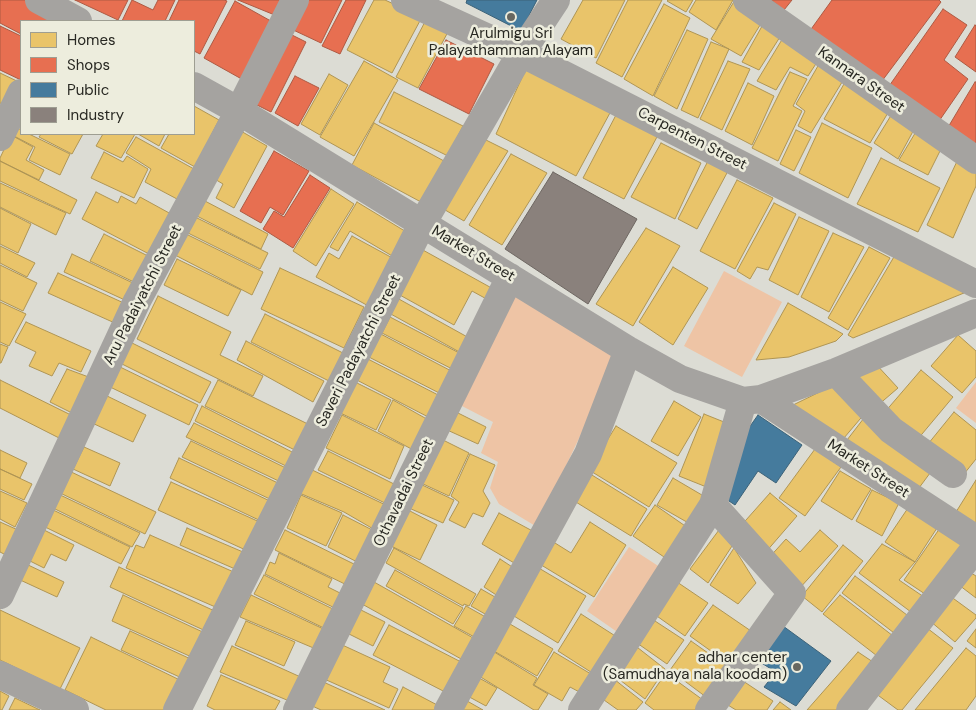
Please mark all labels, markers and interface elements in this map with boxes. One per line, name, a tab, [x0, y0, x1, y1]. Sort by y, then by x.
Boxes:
marker: Arulmigu Sri Palayathamman Alayam	[505, 11, 517, 23]
legend	[20, 20, 195, 135]
place label: Arulmigu Sri Palayathamman Alayam	[429, 25, 593, 60]
text: Homes	[67, 30, 116, 50]
street label: Kannara Street	[814, 43, 908, 117]
text: Shops	[67, 55, 110, 75]
text: Public	[67, 80, 109, 100]
street label: Carpenten Street	[634, 104, 750, 174]
text: Industry	[67, 105, 124, 125]
street label: Aru Padaiyatchi Street	[100, 222, 186, 368]
street label: Market Street	[428, 222, 518, 286]
street label: Saveri Padayatchi Street	[313, 272, 405, 430]
street label: Othavadai Street	[370, 436, 438, 550]
street label: Market Street	[824, 436, 912, 502]
place label: adhar center (Samudhaya nala koodam)	[603, 649, 787, 684]
marker: adhar center (Samudhaya nala koodam)	[791, 661, 803, 673]

